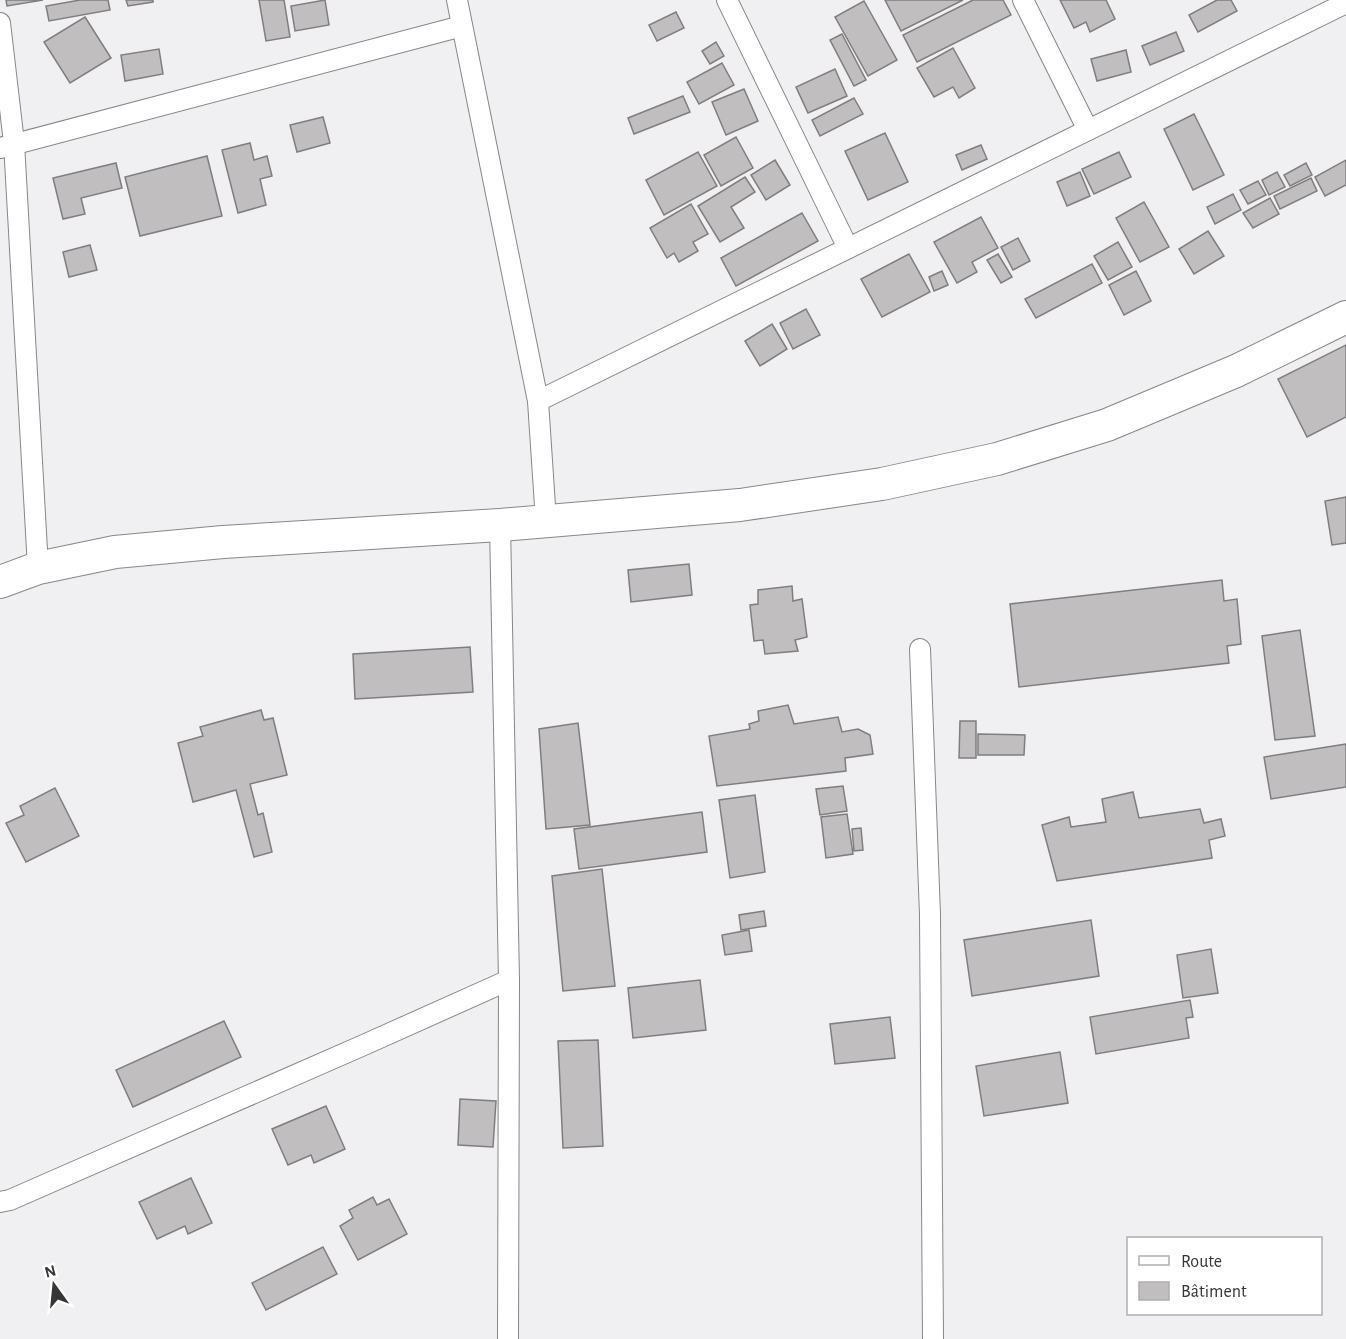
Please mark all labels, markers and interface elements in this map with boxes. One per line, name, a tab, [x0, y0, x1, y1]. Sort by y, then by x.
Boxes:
legend	[1127, 1237, 1322, 1315]
text: Route	[1181, 1253, 1222, 1271]
north arrow	[24, 1255, 84, 1315]
text: N	[43, 1262, 58, 1281]
text: Bâtiment	[1181, 1283, 1247, 1301]

